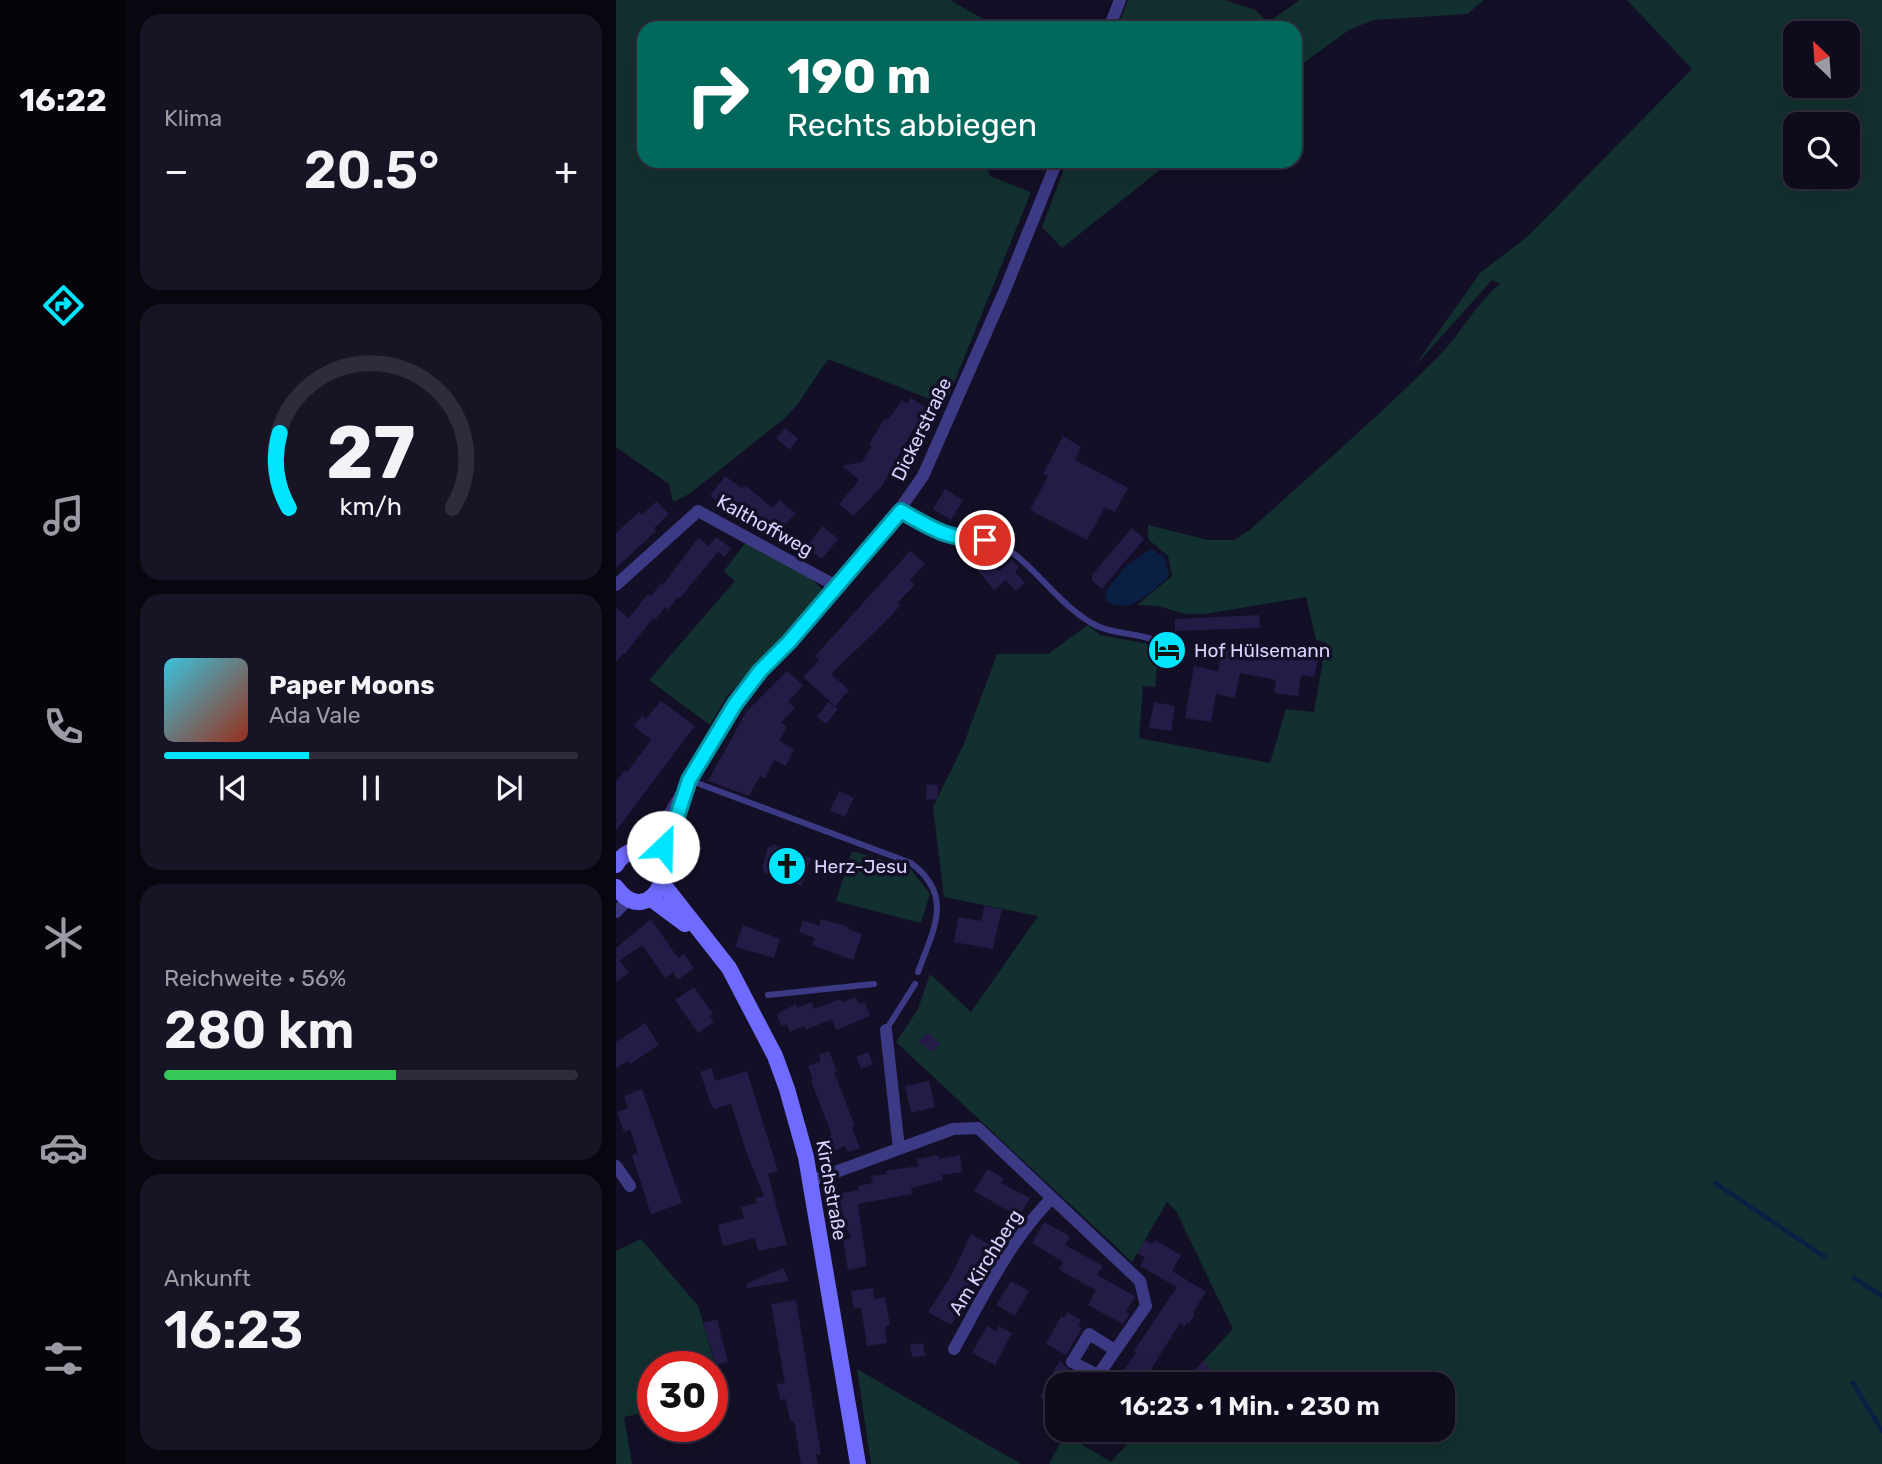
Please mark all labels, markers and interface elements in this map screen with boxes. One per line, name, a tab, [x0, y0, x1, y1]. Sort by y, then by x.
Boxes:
north arrow	[1783, 21, 1860, 98]
map controls	[1783, 21, 1860, 189]
text: 190 m	[787, 47, 931, 105]
icon: right	[672, 49, 763, 140]
text: 16:22	[19, 81, 107, 119]
text: Klima	[164, 104, 222, 132]
text: Rechts abbiegen	[787, 106, 1037, 144]
button: search	[1783, 112, 1860, 189]
text: 20.5°	[304, 139, 439, 201]
text: −	[164, 148, 189, 194]
text: +	[554, 148, 578, 194]
icon: directions	[39, 281, 88, 330]
street label: Dickerstraße	[887, 374, 956, 485]
text: 27	[326, 410, 416, 496]
street label: Kalthoffweg	[713, 490, 817, 561]
icon: music	[39, 491, 88, 540]
text: km/h	[340, 492, 402, 521]
pin	[955, 510, 1015, 570]
icon: arrive	[966, 521, 1004, 559]
hotel icon: Hof Hülsemann	[1146, 629, 1188, 671]
place label: Hof Hülsemann	[1194, 639, 1330, 662]
text: Paper Moons	[269, 670, 435, 701]
text: Ada Vale	[269, 701, 361, 729]
icon: phone	[39, 702, 88, 751]
icon: previous	[214, 769, 252, 807]
icon: pause	[352, 769, 390, 807]
icon: next	[490, 769, 528, 807]
position arrow	[626, 810, 700, 884]
church icon: Herz-Jesu	[766, 845, 808, 887]
place label: Herz-Jesu	[814, 855, 907, 878]
icon: climate	[39, 913, 88, 962]
text: Reichweite · 56%	[164, 964, 346, 992]
text: 280 km	[164, 999, 355, 1061]
icon: car	[39, 1123, 88, 1172]
street label: Kirchstraße	[811, 1138, 852, 1242]
street label: Am Kirchberg	[944, 1205, 1027, 1319]
text: Ankunft	[164, 1264, 251, 1292]
text: 16:23	[164, 1299, 303, 1361]
icon: filters	[39, 1334, 88, 1383]
speed limit sign: 30	[637, 1351, 728, 1442]
text: 16:23 · 1 Min. · 230 m	[1120, 1391, 1380, 1422]

